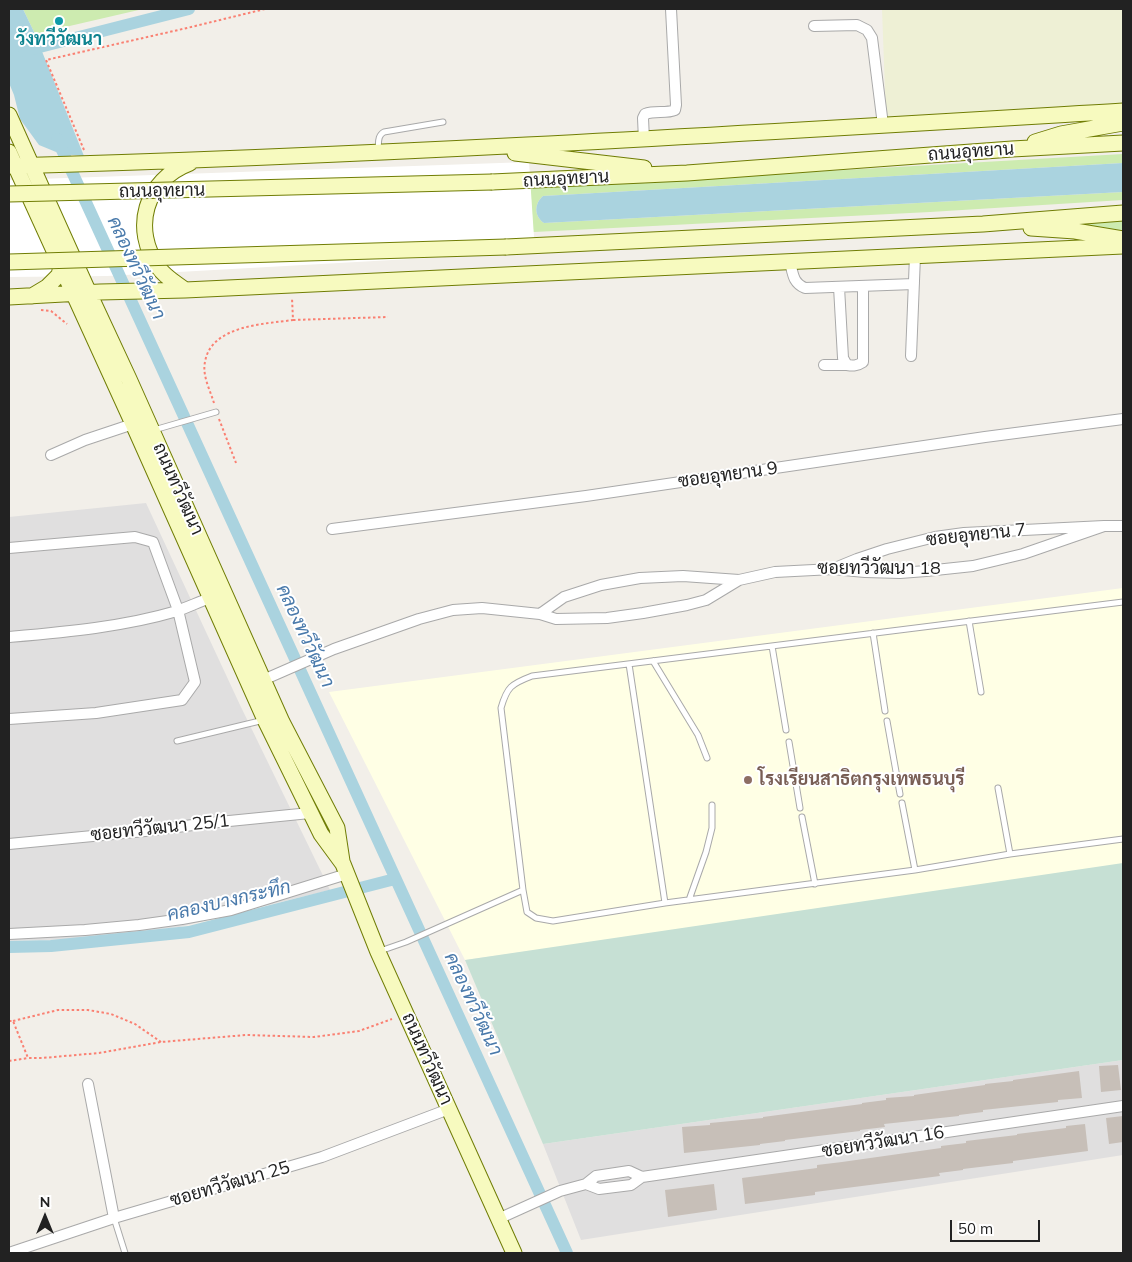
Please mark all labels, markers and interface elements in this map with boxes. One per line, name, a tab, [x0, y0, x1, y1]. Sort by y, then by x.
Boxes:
marker: วังทวีวัฒนา	[53, 15, 65, 27]
place label: วังทวีวัฒนา	[16, 29, 102, 51]
street label: ถนนอุทยาน	[927, 138, 1015, 166]
street label: ถนนอุทยาน	[522, 166, 610, 192]
street label: ถนนอุทยาน	[119, 179, 205, 203]
water label: คลองทวีวัฒนา	[102, 213, 170, 323]
street label: ถนนทวีวัฒนา	[148, 439, 208, 539]
street label: ซอยอุทยาน 9	[677, 457, 779, 493]
street label: ซอยอุทยาน 7	[925, 519, 1027, 551]
street label: ซอยทวีวัฒนา 18	[817, 558, 941, 580]
water label: คลองทวีวัฒนา	[271, 581, 339, 691]
place label: โรงเรียนสาธิตกรุงเทพธนบุรี	[758, 769, 965, 791]
marker: โรงเรียนสาธิตกรุงเทพธนบุรี	[742, 774, 754, 786]
street label: ซอยทวีวัฒนา 25/1	[89, 810, 231, 846]
water label: คลองบางกระทึก	[165, 876, 293, 926]
water label: คลองทวีวัฒนา	[439, 949, 507, 1059]
street label: ถนนทวีวัฒนา	[397, 1009, 457, 1109]
street label: ซอยทวีวัฒนา 16	[820, 1122, 946, 1162]
street label: ซอยทวีวัฒนา 25	[168, 1157, 292, 1211]
north arrow	[20, 1192, 70, 1242]
text: N	[40, 1193, 50, 1211]
scale bar	[952, 1210, 1042, 1242]
text: 50 m	[958, 1219, 993, 1238]

